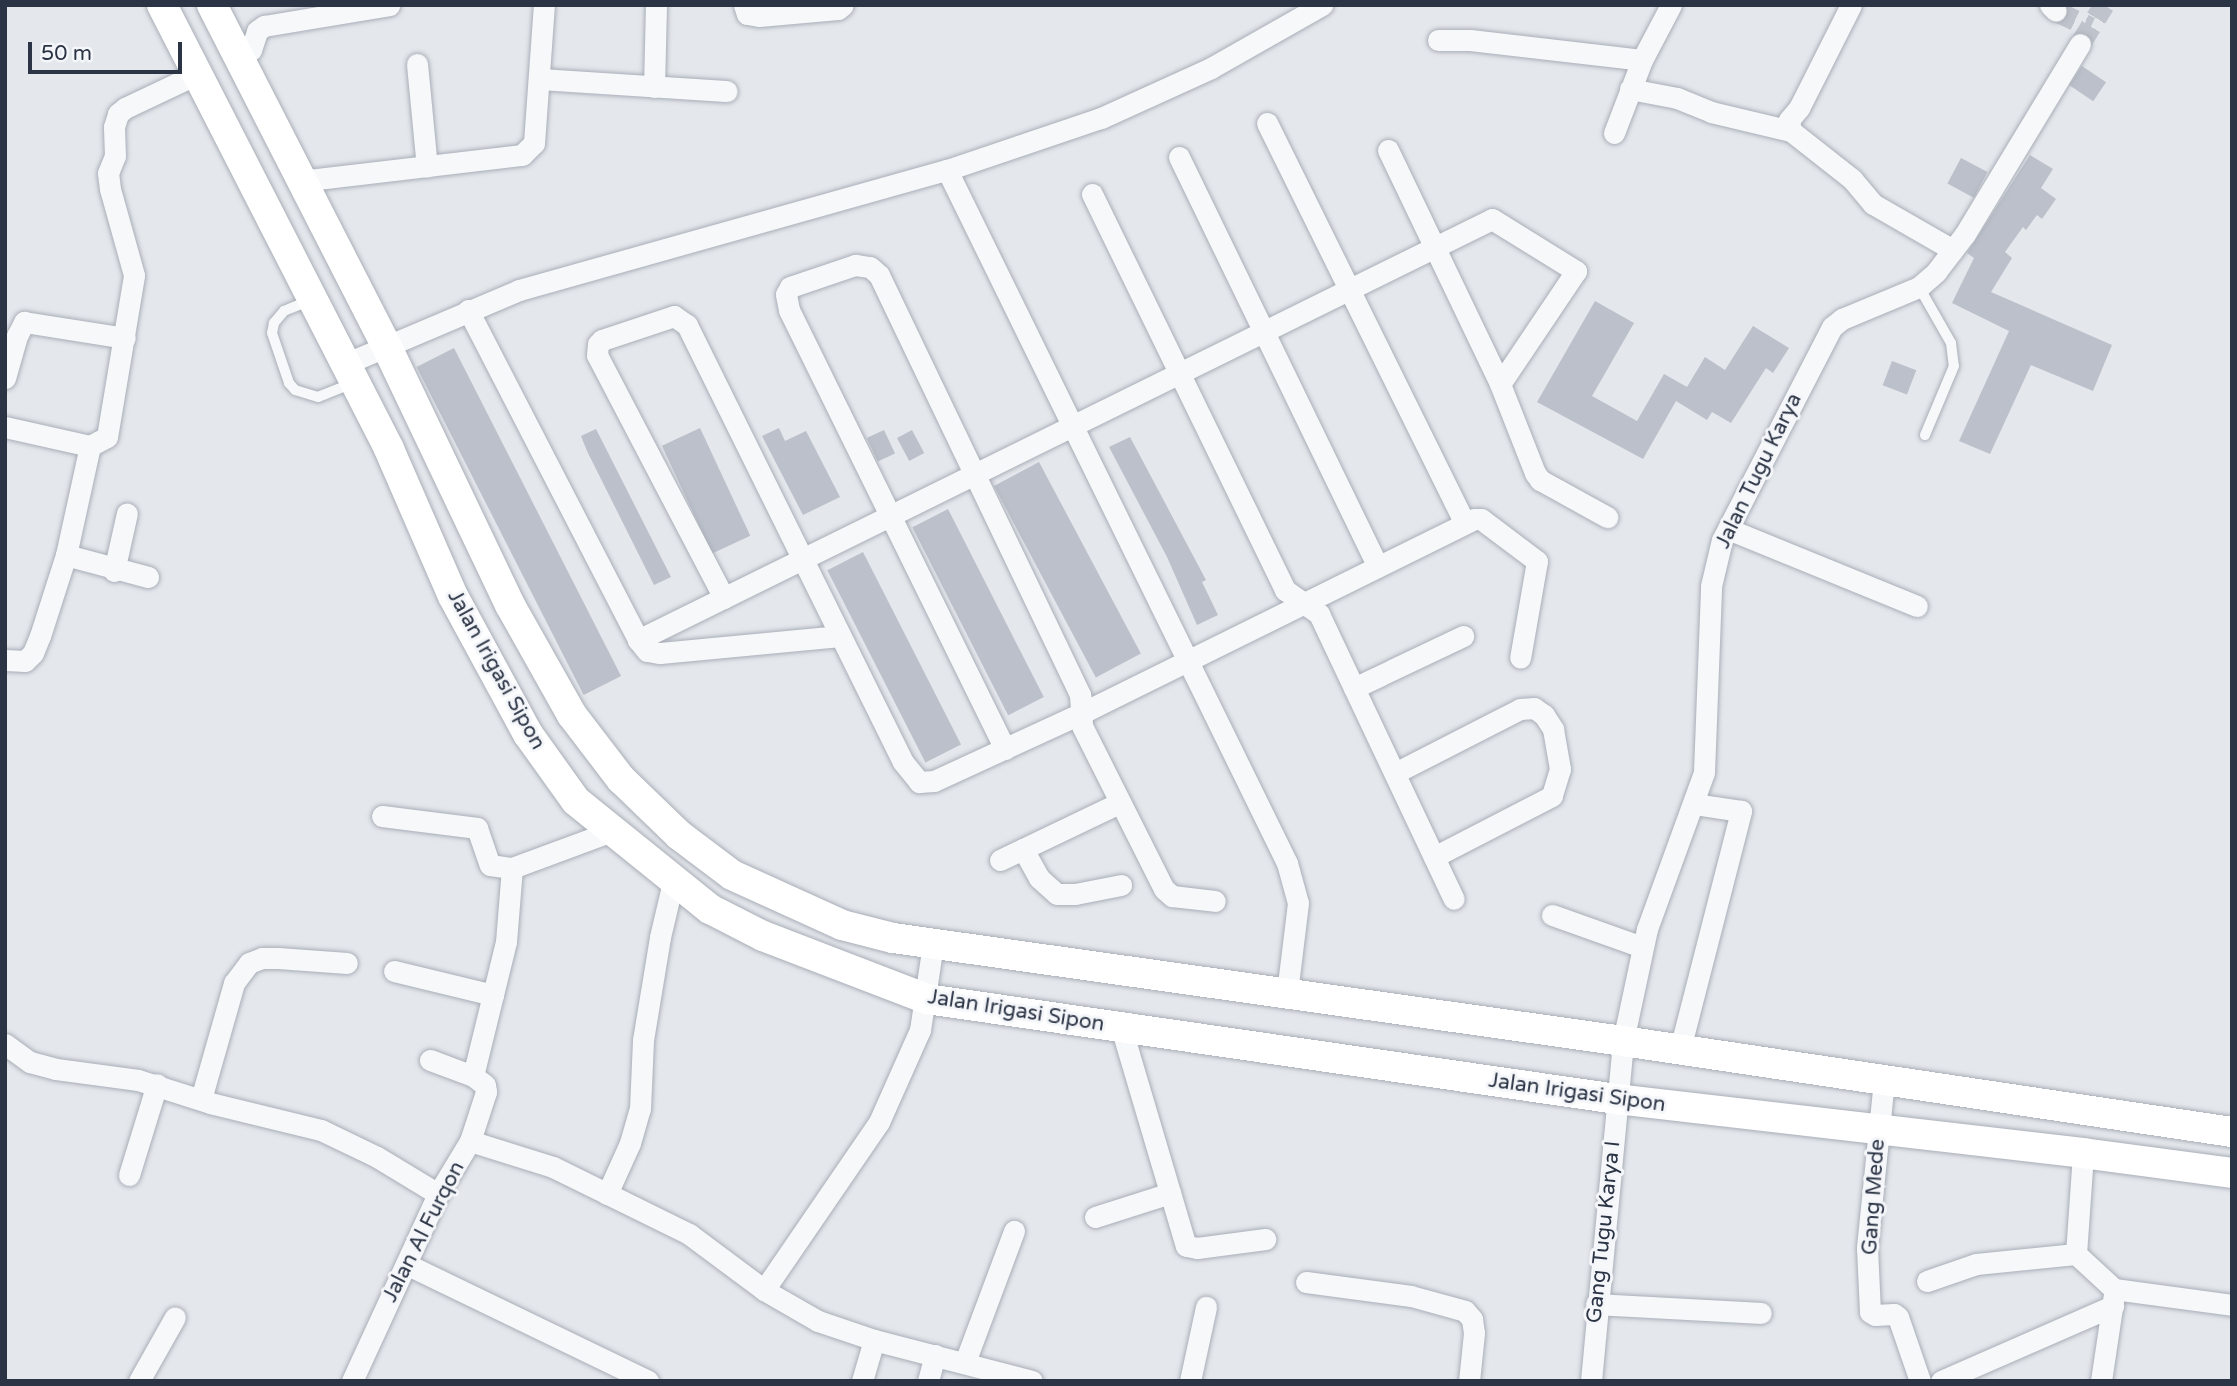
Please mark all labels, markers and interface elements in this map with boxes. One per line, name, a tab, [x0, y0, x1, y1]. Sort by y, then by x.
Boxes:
scale bar	[32, 28, 186, 72]
text: 50 m	[41, 41, 92, 66]
street label: Jalan Tugu Karya	[1711, 389, 1807, 553]
street label: Jalan Irigasi Sipon	[442, 586, 550, 754]
street label: Jalan Irigasi Sipon	[926, 985, 1106, 1037]
street label: Jalan Irigasi Sipon	[1487, 1068, 1667, 1118]
street label: Gang Mede	[1857, 1138, 1891, 1256]
street label: Gang Tugu Karya I	[1582, 1140, 1626, 1324]
street label: Jalan Al Furqon	[378, 1157, 470, 1307]

